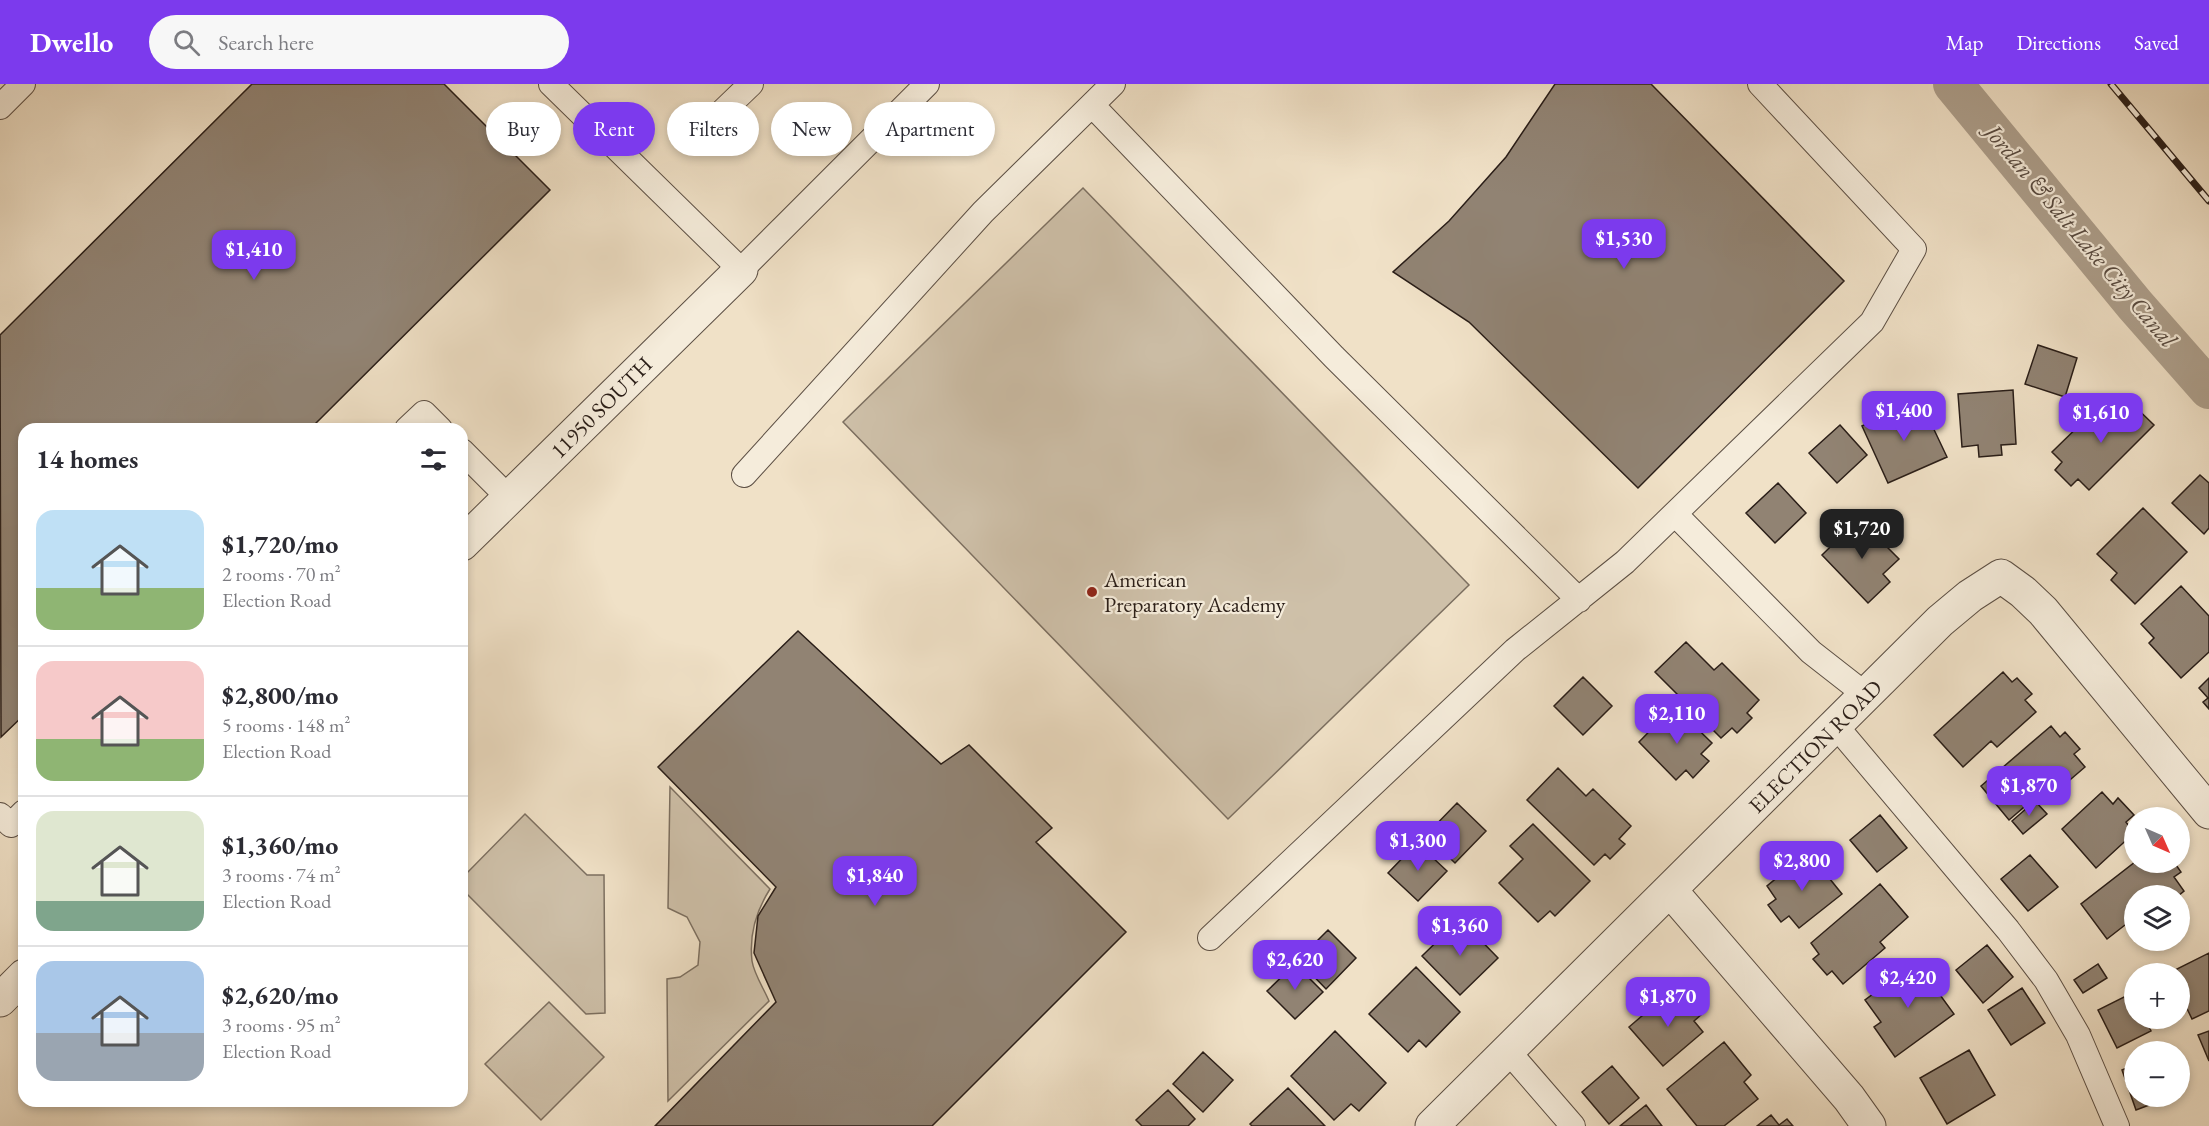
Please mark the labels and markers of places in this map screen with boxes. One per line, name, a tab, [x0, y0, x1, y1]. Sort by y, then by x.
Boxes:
pin: $1,530	[1575, 219, 1673, 270]
pin: $1,410	[205, 230, 303, 281]
pin: $1,400	[1855, 391, 1953, 442]
pin: $1,610	[2052, 393, 2150, 444]
pin: $1,720	[1813, 509, 1911, 560]
place label: American Preparatory Academy	[1103, 565, 1286, 619]
marker: American Preparatory Academy	[1085, 585, 1099, 599]
pin: $2,110	[1628, 694, 1726, 745]
pin: $1,870	[1980, 766, 2078, 817]
pin: $1,300	[1369, 821, 1467, 872]
pin: $2,800	[1753, 841, 1851, 892]
pin: $1,840	[826, 856, 924, 907]
pin: $1,360	[1411, 906, 1509, 957]
pin: $2,620	[1246, 940, 1344, 991]
pin: $2,420	[1859, 958, 1957, 1009]
pin: $1,870	[1619, 977, 1717, 1028]

